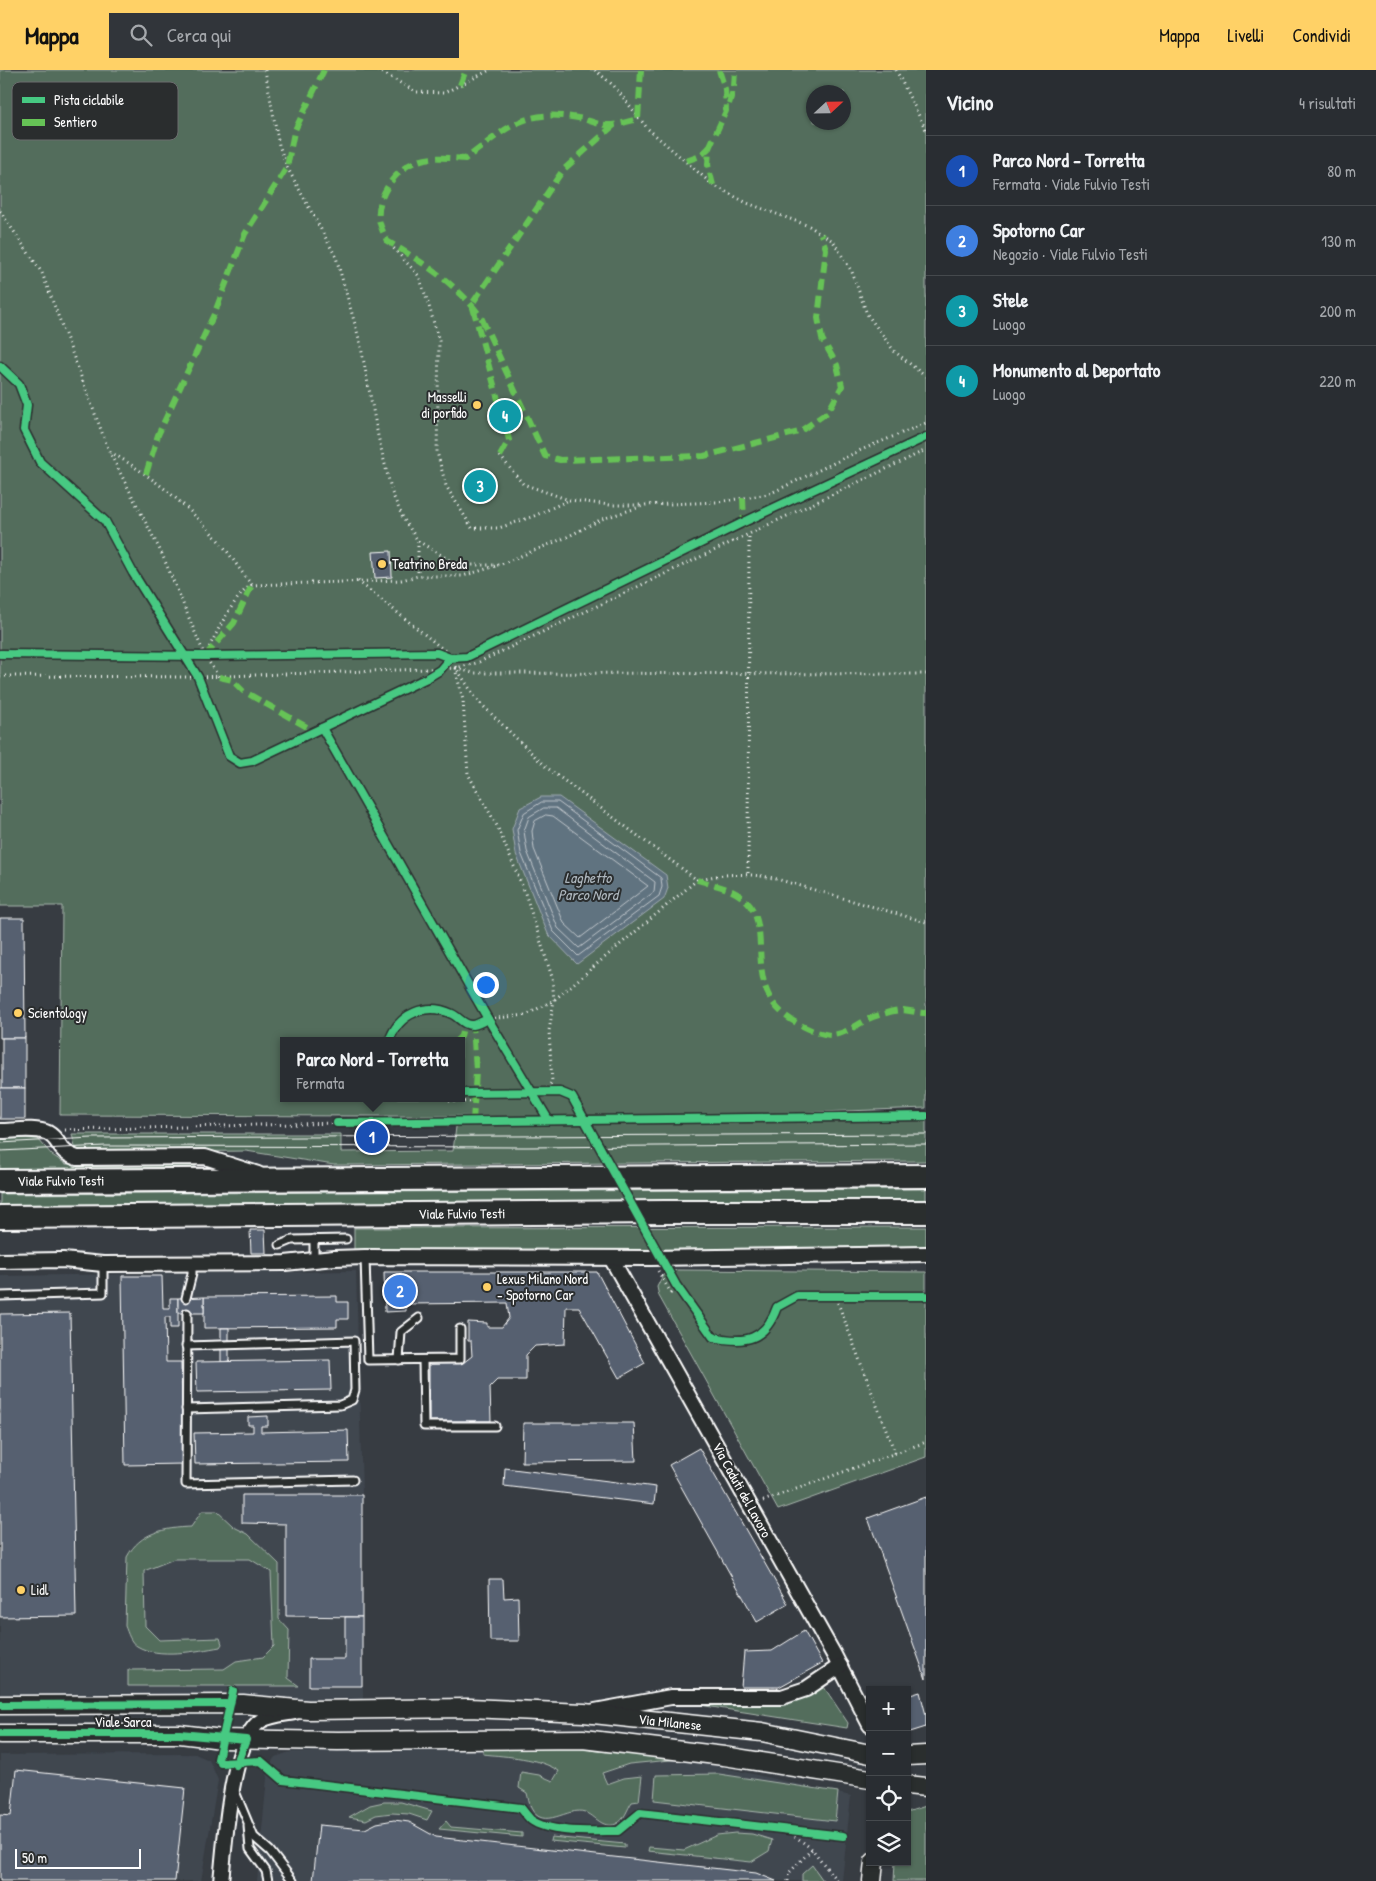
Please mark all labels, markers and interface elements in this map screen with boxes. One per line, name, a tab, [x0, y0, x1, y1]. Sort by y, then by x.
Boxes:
search box	[109, 13, 459, 58]
text: Mappa	[25, 19, 79, 51]
icon: search	[127, 21, 155, 49]
text: Cerca qui	[167, 22, 232, 48]
text: Mappa	[1159, 23, 1200, 48]
text: Livelli	[1228, 23, 1264, 48]
text: Condividi	[1292, 23, 1351, 48]
legend	[12, 82, 178, 140]
north arrow	[806, 85, 851, 130]
text: Vicino	[946, 88, 993, 117]
text: Pista ciclabile	[54, 90, 125, 109]
text: 4 risultati	[1299, 92, 1356, 114]
text: Sentiero	[54, 112, 97, 131]
text: Parco Nord - Torretta	[993, 147, 1144, 173]
text: 1	[959, 160, 965, 182]
text: 80 m	[1327, 160, 1356, 182]
text: Fermata · Viale Fulvio Testi	[993, 173, 1150, 195]
text: Spotorno Car	[993, 217, 1085, 243]
text: 2	[958, 230, 966, 252]
text: 130 m	[1321, 230, 1356, 252]
text: Negozio · Viale Fulvio Testi	[993, 243, 1148, 265]
text: Stele	[993, 287, 1028, 313]
text: 3	[958, 300, 966, 322]
text: 200 m	[1320, 300, 1356, 322]
text: Luogo	[993, 313, 1025, 335]
text: Monumento al Deportato	[993, 357, 1161, 383]
text: 4	[959, 370, 965, 392]
text: 220 m	[1319, 370, 1356, 392]
text: Luogo	[993, 383, 1025, 405]
place label: Masselli di porfido	[421, 387, 467, 423]
pin: 4	[489, 397, 521, 435]
marker: Masselli di porfido	[471, 399, 483, 411]
pin: 3	[464, 467, 496, 505]
place label: Teatrino Breda	[392, 554, 468, 573]
marker: Teatrino Breda	[376, 558, 388, 570]
water label: Laghetto Parco Nord	[558, 867, 620, 905]
your location	[473, 972, 499, 998]
place label: Scientology	[28, 1003, 87, 1023]
marker: Scientology	[12, 1007, 24, 1019]
popup	[280, 1037, 465, 1102]
text: Parco Nord - Torretta	[297, 1046, 448, 1072]
text: Fermata	[297, 1072, 344, 1094]
pin: 1	[356, 1118, 388, 1156]
street label: Viale Fulvio Testi	[18, 1170, 104, 1190]
street label: Viale Fulvio Testi	[419, 1203, 505, 1223]
place label: Lexus Milano Nord - Spotorno Car	[497, 1269, 589, 1305]
pin: 2	[384, 1272, 416, 1310]
marker: Lexus Milano Nord - Spotorno Car	[481, 1281, 493, 1293]
street label: Via Caduti del Lavoro	[708, 1439, 777, 1541]
place label: Lidl	[31, 1580, 49, 1599]
marker: Lidl	[15, 1584, 27, 1596]
map controls	[866, 1686, 911, 1866]
button: +	[866, 1686, 911, 1731]
street label: Via Milanese	[638, 1709, 703, 1735]
street label: Viale Sarca	[94, 1712, 152, 1731]
button: −	[866, 1731, 911, 1776]
button: locate	[866, 1776, 911, 1821]
button: layers	[866, 1821, 911, 1866]
scale bar	[15, 1846, 141, 1869]
text: 50 m	[22, 1848, 47, 1867]

